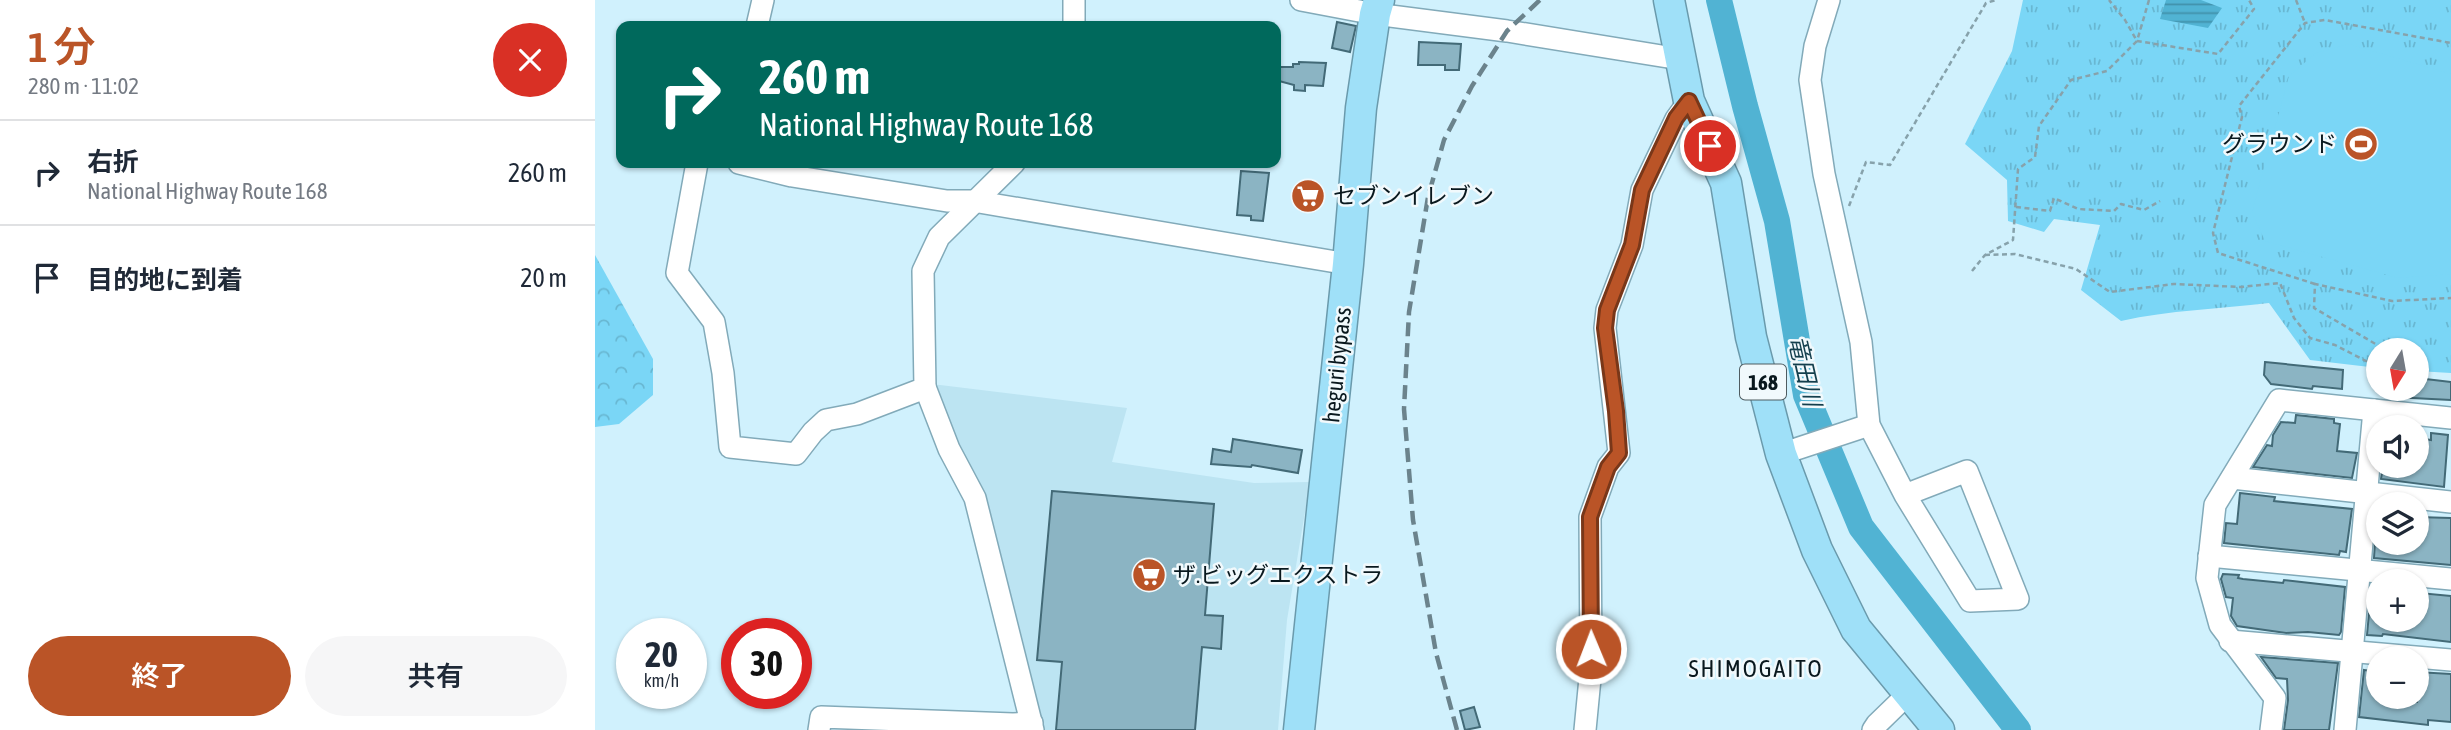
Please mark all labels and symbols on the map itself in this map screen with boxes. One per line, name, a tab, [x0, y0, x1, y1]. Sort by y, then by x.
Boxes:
pin	[1680, 116, 1740, 176]
sports icon: グラウンド	[2342, 125, 2380, 163]
place label: グラウンド	[2222, 131, 2337, 157]
supermarket icon: セブンイレブン	[1289, 177, 1327, 215]
place label: セブンイレブン	[1333, 183, 1494, 209]
street label: heguri bypass	[1318, 306, 1356, 424]
water label: 竜田川	[1784, 333, 1827, 412]
north arrow	[2366, 338, 2429, 401]
road number: 168	[1740, 364, 1786, 400]
supermarket icon: ザ.ビッグエクストラ	[1130, 556, 1168, 594]
place label: ザ.ビッグエクストラ	[1173, 562, 1383, 588]
position arrow	[1554, 612, 1628, 686]
speed limit sign: 30	[721, 618, 812, 709]
district label: SHIMOGAITO	[1689, 655, 1823, 682]

